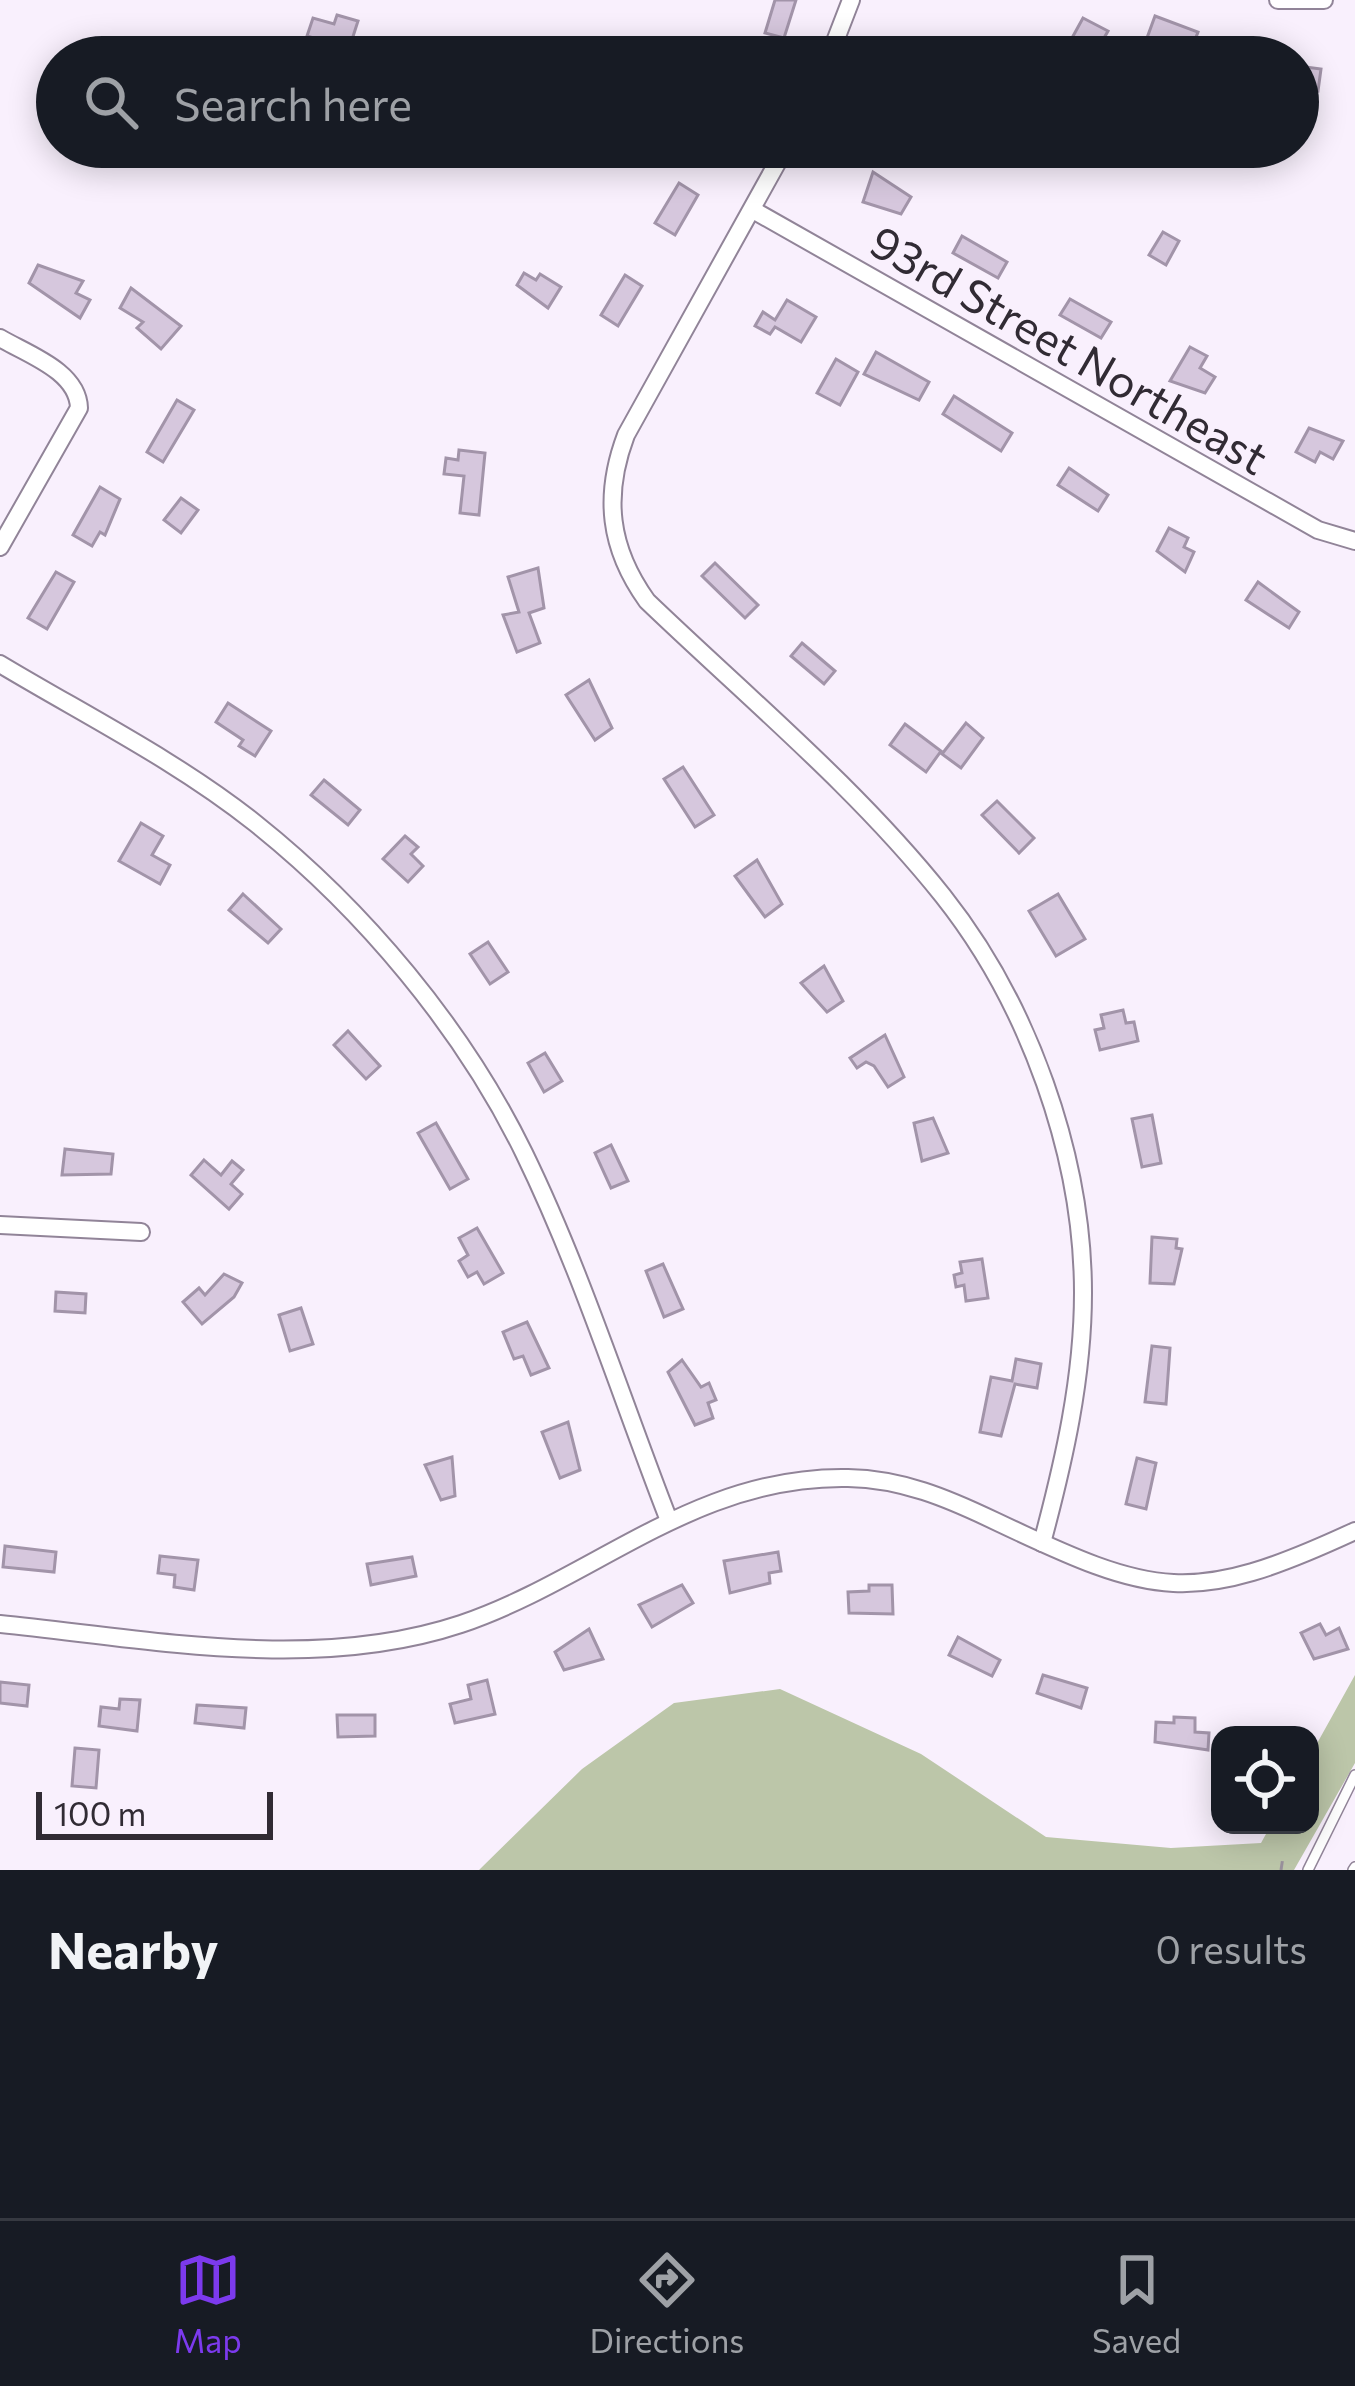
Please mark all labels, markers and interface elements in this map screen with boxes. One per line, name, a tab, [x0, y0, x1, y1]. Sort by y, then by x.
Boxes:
search box	[36, 36, 1319, 168]
icon: search	[78, 69, 144, 135]
text: Search here	[174, 75, 412, 130]
street label: 93rd Street Northeast	[862, 212, 1278, 484]
map controls	[1211, 1726, 1319, 1834]
button: locate	[1211, 1726, 1319, 1834]
scale bar	[36, 1786, 273, 1839]
text: 100 m	[54, 1792, 146, 1833]
text: Nearby	[48, 1917, 218, 1980]
text: 0 results	[1155, 1924, 1307, 1972]
tab: Map	[174, 2247, 242, 2360]
tab: Directions	[590, 2247, 744, 2360]
tab: Saved	[1092, 2247, 1181, 2360]

